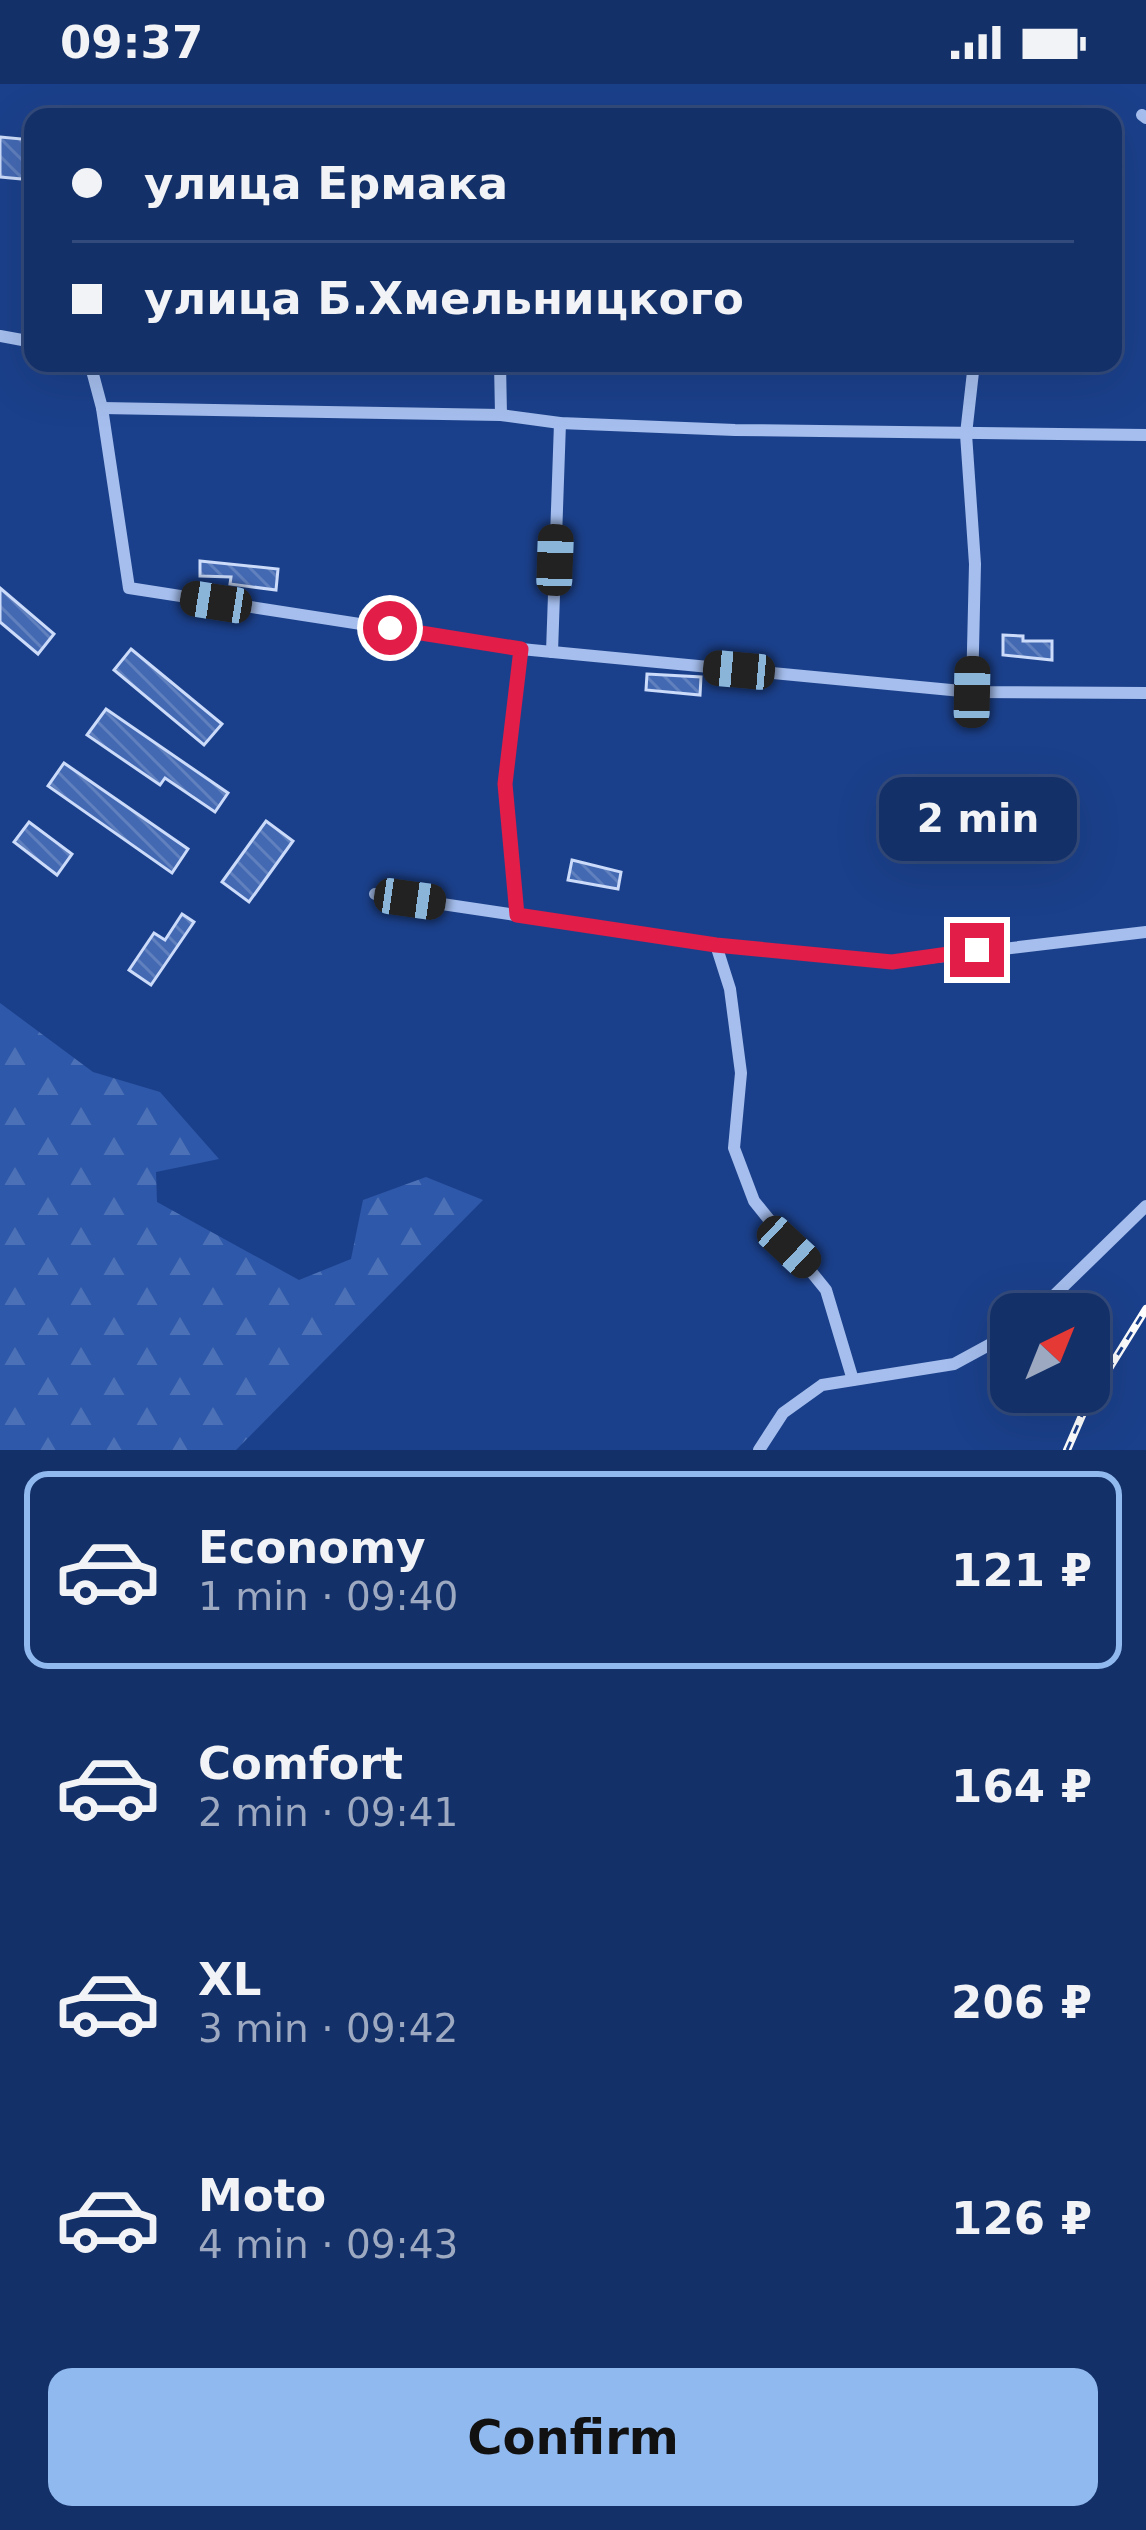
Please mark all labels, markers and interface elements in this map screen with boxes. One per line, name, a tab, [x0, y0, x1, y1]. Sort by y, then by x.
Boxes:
text: 09:37	[60, 16, 203, 69]
text: улица Ермака	[144, 157, 508, 210]
text: улица Б.Хмельницкого	[144, 272, 744, 325]
car	[536, 523, 574, 597]
car	[178, 579, 254, 625]
route start	[363, 601, 417, 655]
car	[702, 649, 776, 691]
car	[953, 656, 991, 728]
callout: 2 min	[878, 776, 1076, 860]
text: 2 min	[917, 796, 1039, 841]
car	[372, 876, 448, 922]
route end	[950, 923, 1004, 977]
car	[750, 1209, 828, 1285]
north arrow	[990, 1293, 1110, 1413]
map controls	[990, 1293, 1110, 1413]
icon: car	[54, 1516, 162, 1624]
text: Economy	[198, 1521, 426, 1574]
text: 121 ₽	[951, 1544, 1092, 1597]
text: 1 min · 09:40	[198, 1574, 458, 1619]
icon: car	[54, 1732, 162, 1840]
text: Comfort	[198, 1737, 403, 1790]
text: 164 ₽	[951, 1760, 1092, 1813]
text: 2 min · 09:41	[198, 1790, 458, 1835]
icon: car	[54, 1948, 162, 2056]
text: XL	[198, 1953, 261, 2006]
text: 206 ₽	[951, 1976, 1092, 2029]
text: 3 min · 09:42	[198, 2006, 458, 2051]
icon: car	[54, 2164, 162, 2272]
text: Moto	[198, 2169, 326, 2222]
text: 126 ₽	[951, 2192, 1092, 2245]
text: 4 min · 09:43	[198, 2222, 458, 2267]
button: Confirm	[48, 2368, 1098, 2506]

